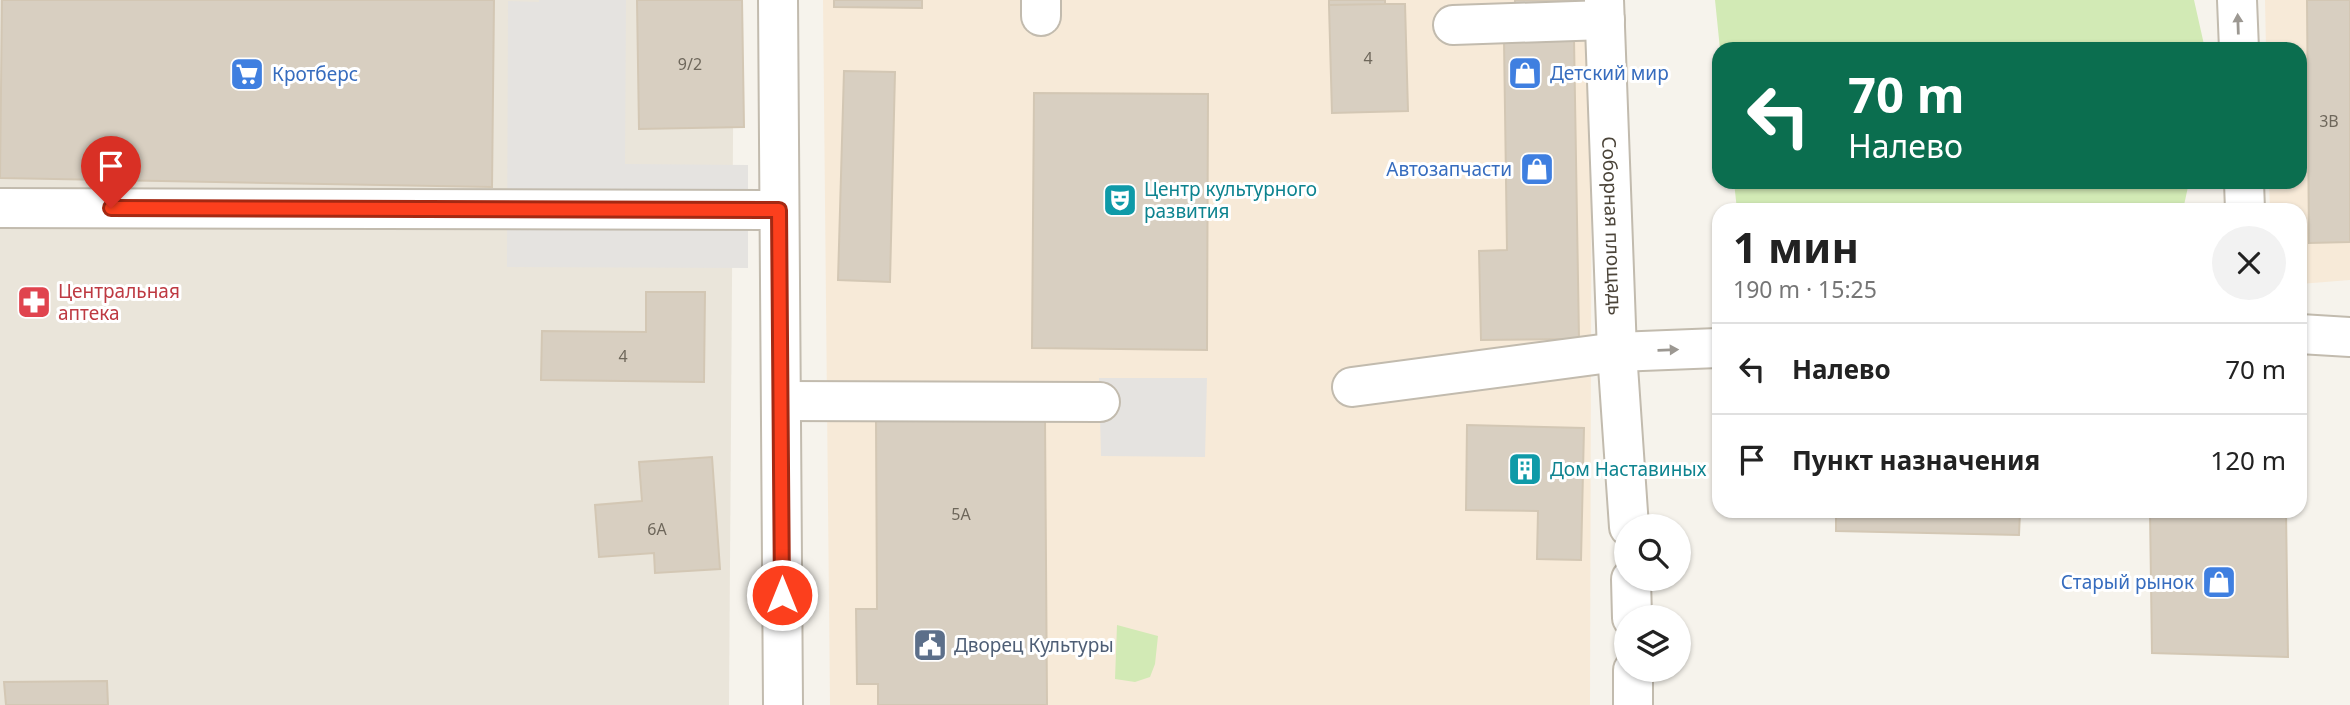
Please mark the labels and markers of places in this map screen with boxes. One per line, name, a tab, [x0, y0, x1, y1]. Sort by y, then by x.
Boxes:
shop icon: Детский мир	[1506, 54, 1544, 92]
supermarket icon: Кротберс	[228, 55, 266, 93]
place label: Детский мир	[1550, 60, 1669, 86]
place label: Кротберс	[272, 61, 358, 87]
pin	[81, 136, 141, 208]
shop icon: Автозапчасти	[1518, 150, 1556, 188]
place label: Автозапчасти	[1386, 156, 1512, 182]
place label: Центр культурного развития	[1144, 176, 1317, 224]
theatre icon: Центр культурного развития	[1101, 181, 1139, 219]
place label: Центральная аптека	[58, 278, 180, 326]
pharmacy icon: Центральная аптека	[15, 283, 53, 321]
building icon: Дом Наставиных	[1506, 450, 1544, 488]
place label: Дом Наставиных	[1550, 456, 1707, 482]
shop icon: Старый рынок	[2200, 563, 2238, 601]
place label: Старый рынок	[2061, 569, 2194, 595]
public building icon: Дворец Культуры	[911, 626, 949, 664]
place label: Дворец Культуры	[954, 632, 1114, 658]

